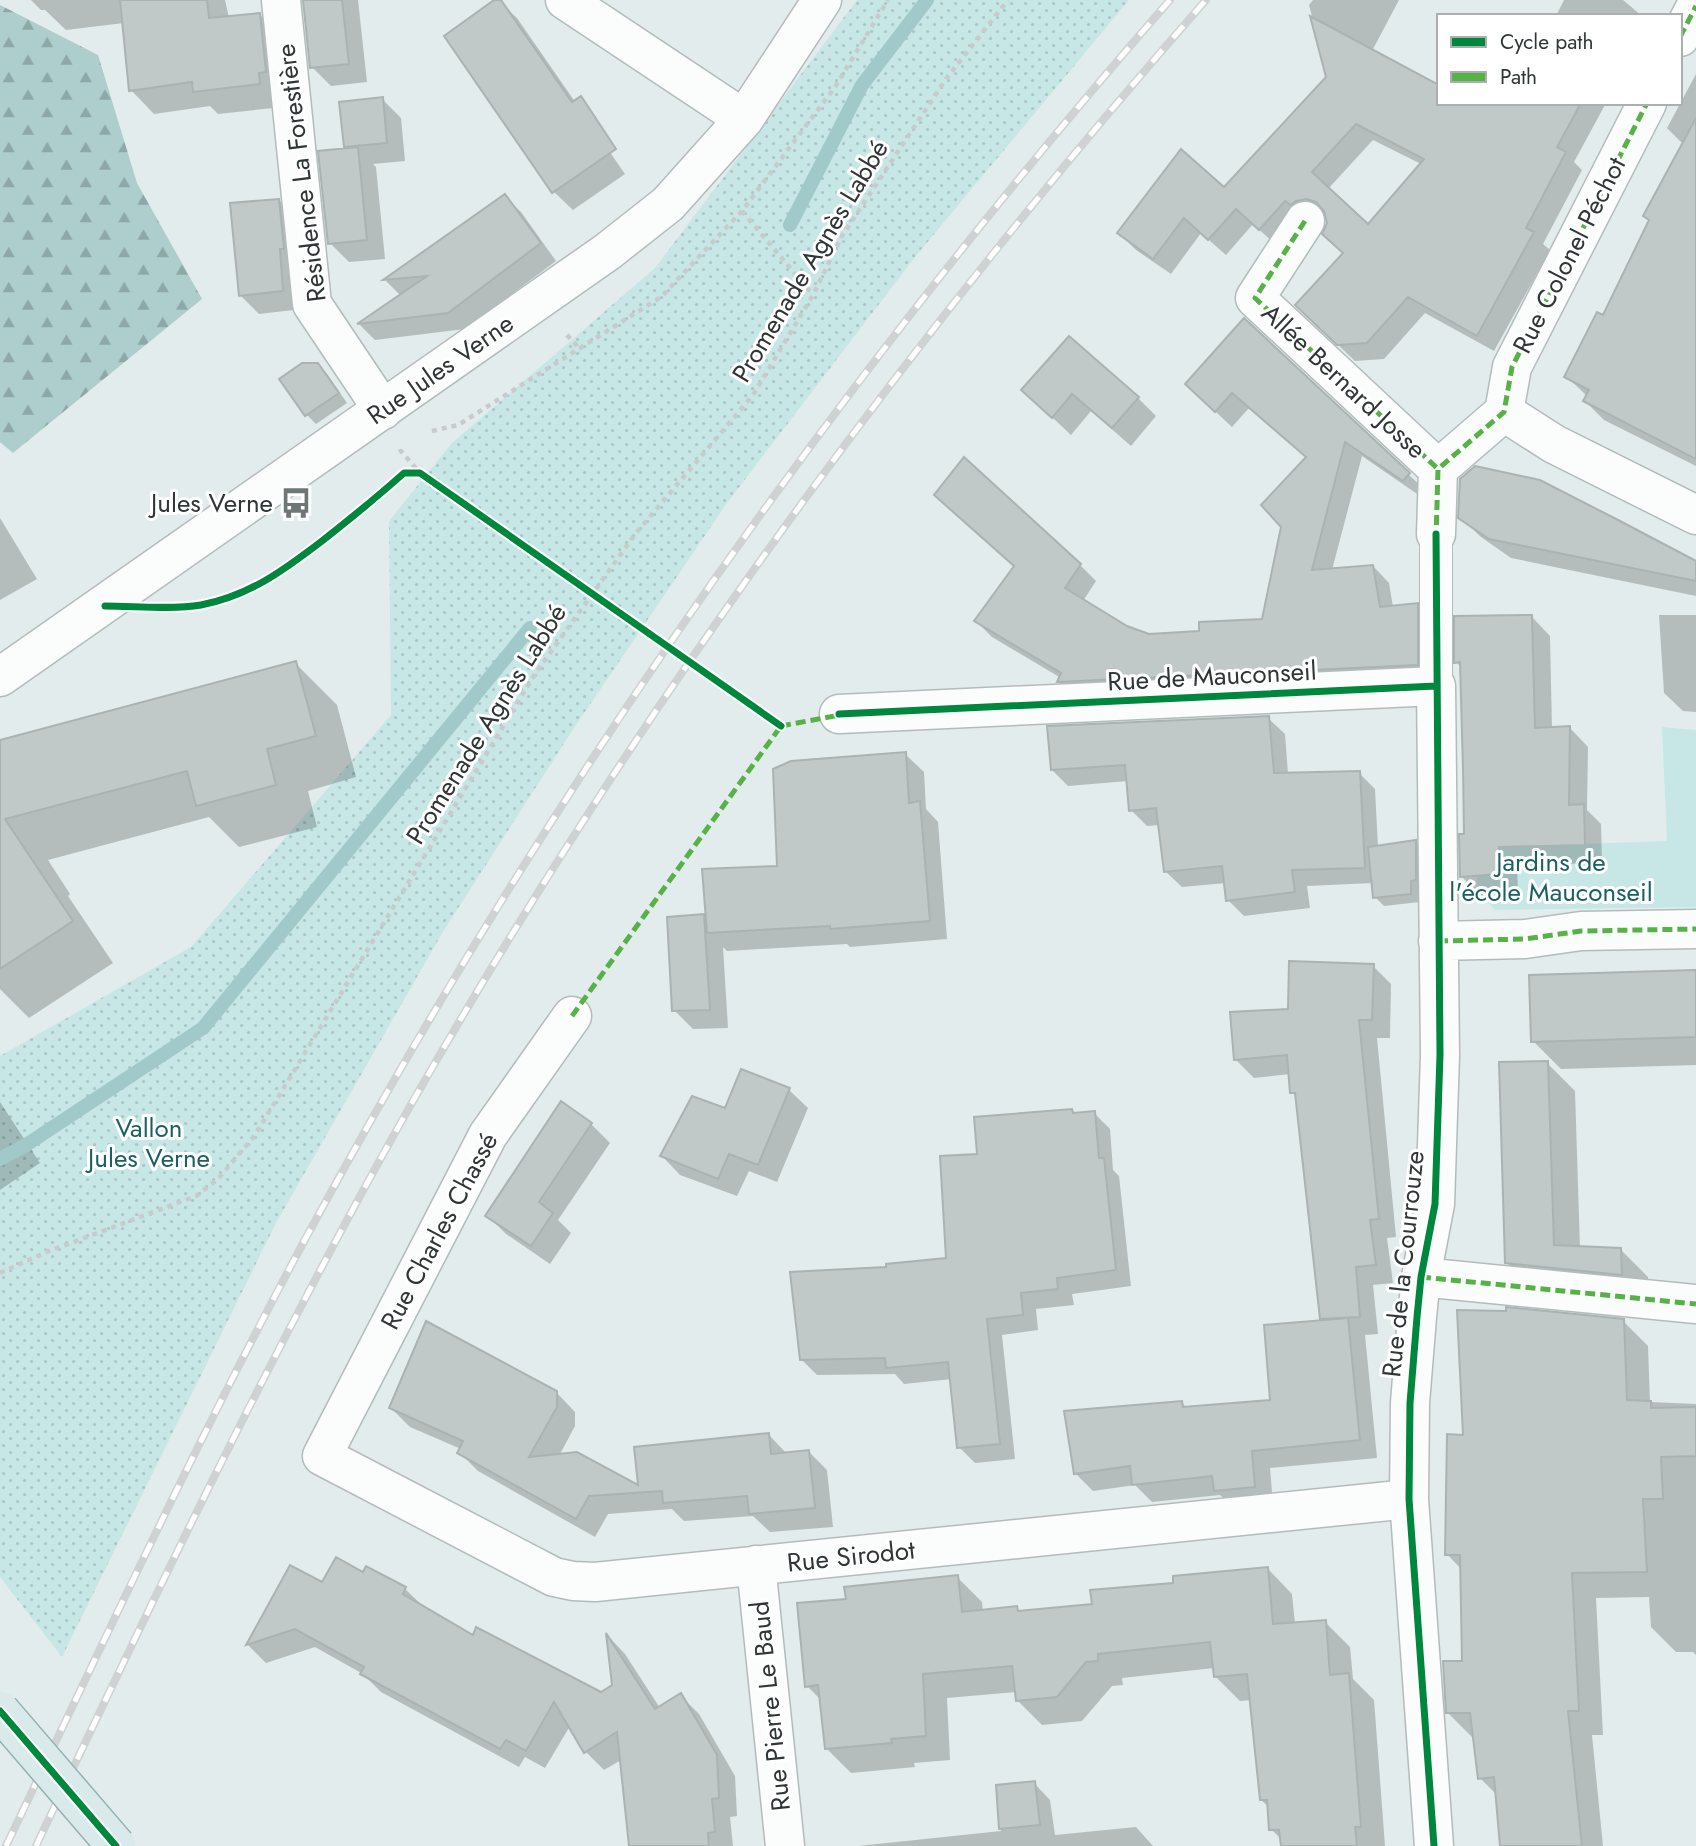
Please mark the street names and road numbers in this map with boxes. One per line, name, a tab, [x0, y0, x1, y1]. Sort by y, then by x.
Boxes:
street label: Résidence La Forestière	[266, 42, 336, 304]
street label: Promenade Agnès Labbé	[722, 133, 898, 389]
street label: Rue Colonel Péchot	[1503, 150, 1635, 360]
street label: Allée Bernard Josse	[1253, 294, 1435, 468]
street label: Rue Jules Verne	[359, 304, 521, 434]
street label: Promenade Agnès Labbé	[397, 597, 575, 851]
street label: Rue de Mauconseil	[1106, 652, 1318, 700]
street label: Rue Charles Chassé	[371, 1126, 507, 1336]
street label: Rue de la Courrouze	[1372, 1149, 1434, 1379]
street label: Rue Sirodot	[785, 1530, 918, 1582]
street label: Rue Pierre Le Baud	[740, 1599, 800, 1813]

